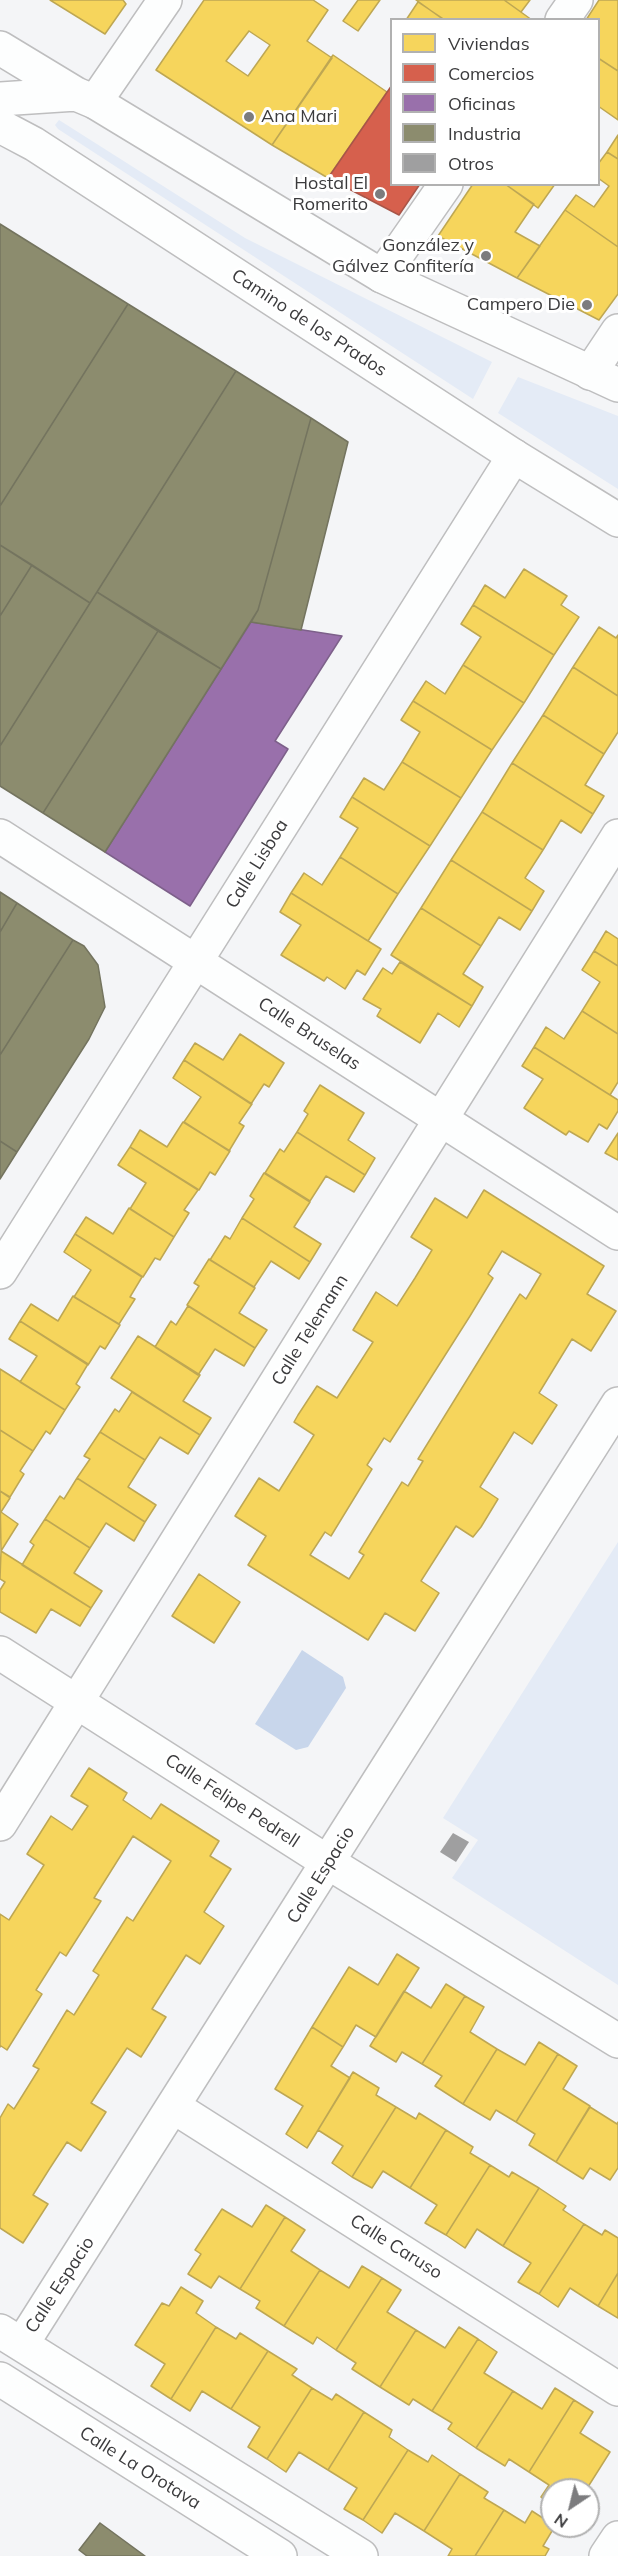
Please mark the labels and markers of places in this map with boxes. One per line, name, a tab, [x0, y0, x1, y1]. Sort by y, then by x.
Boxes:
place label: Ana Mari	[261, 106, 337, 128]
marker: Ana Mari	[242, 110, 256, 124]
place label: Hostal El Romerito	[293, 173, 368, 216]
marker: Hostal El Romerito	[373, 187, 387, 201]
place label: González y Gálvez Confitería	[332, 235, 474, 278]
marker: González y Gálvez Confitería	[479, 249, 493, 263]
place label: Campero Die	[467, 294, 575, 316]
marker: Campero Die	[580, 298, 594, 312]

